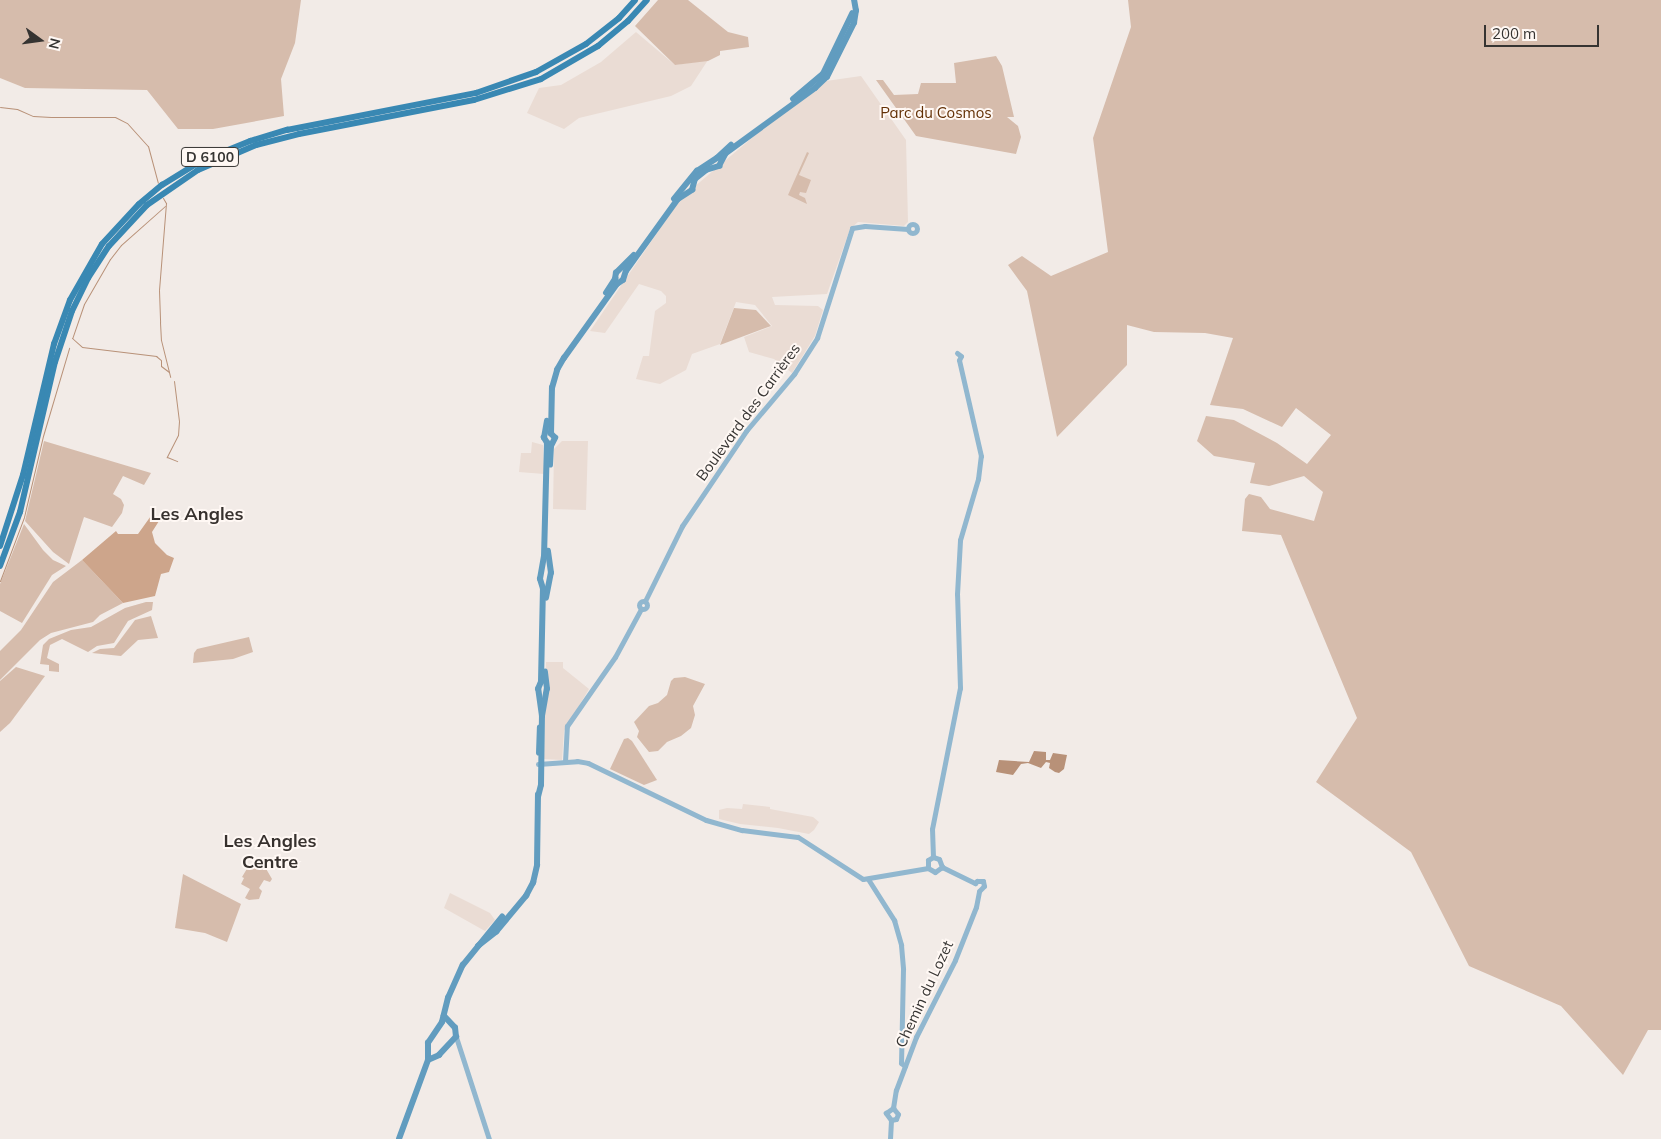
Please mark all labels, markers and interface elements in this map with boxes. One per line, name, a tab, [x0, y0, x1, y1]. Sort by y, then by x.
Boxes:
north arrow	[15, 15, 65, 65]
scale bar	[1486, 15, 1601, 47]
text: 200 m	[1492, 24, 1536, 43]
text: N	[45, 36, 65, 51]
park label: Parc du Cosmos	[880, 104, 992, 122]
road number: D 6100	[180, 146, 240, 168]
street label: Boulevard des Carrières	[692, 340, 804, 484]
district label: Les Angles	[151, 503, 243, 525]
district label: Les Angles Centre	[224, 831, 316, 874]
street label: Chemin du Lozet	[891, 938, 957, 1050]

